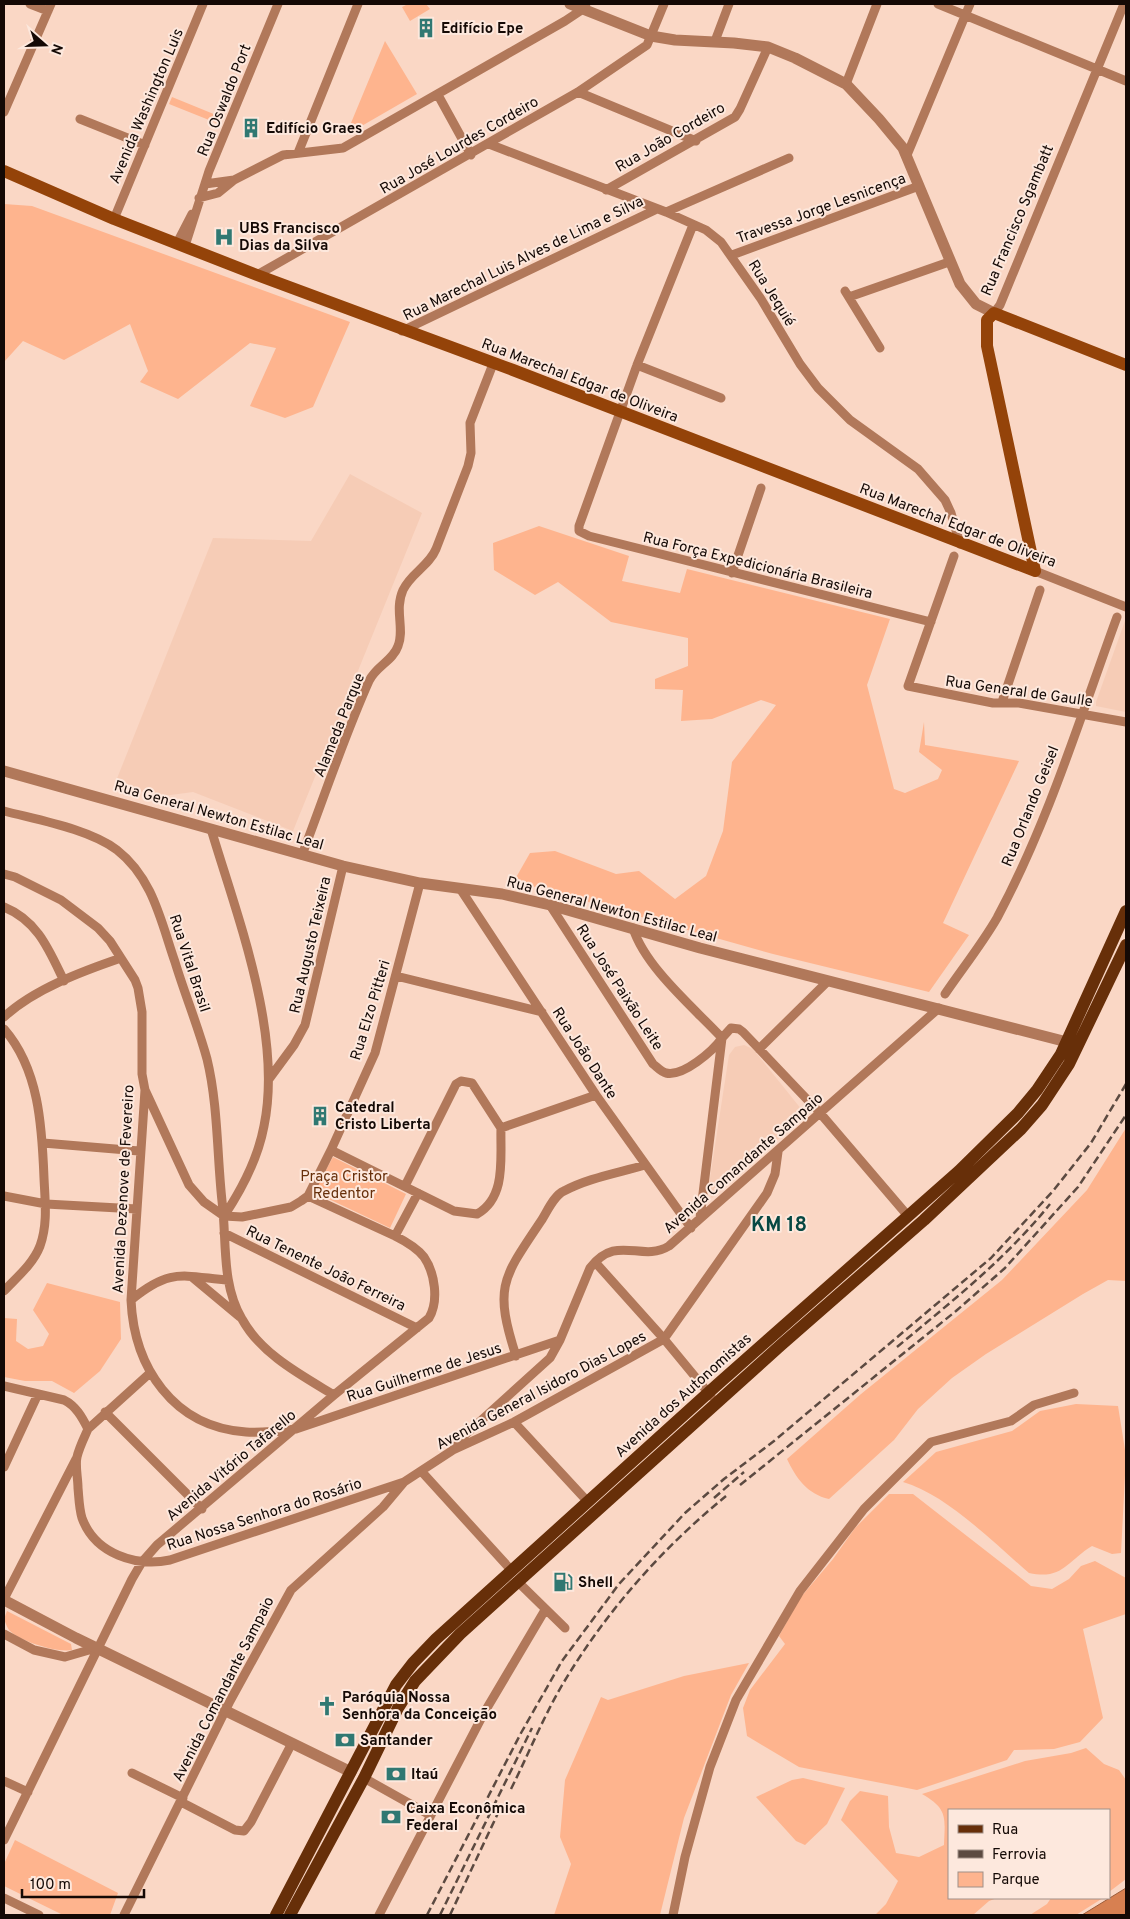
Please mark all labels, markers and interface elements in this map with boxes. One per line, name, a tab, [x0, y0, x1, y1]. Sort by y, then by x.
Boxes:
building icon: Edifício Epe	[415, 17, 437, 39]
north arrow	[20, 20, 70, 70]
place label: Edifício Epe	[441, 20, 523, 39]
street label: Avenida Washington Luis	[106, 26, 189, 187]
text: N	[46, 41, 66, 57]
street label: Rua Oswaldo Port	[194, 42, 257, 159]
street label: Rua José Lourdes Cordeiro	[377, 93, 542, 200]
street label: Rua João Cordeiro	[612, 99, 729, 177]
building icon: Edifício Graes	[240, 117, 262, 139]
place label: Edifício Graes	[266, 120, 362, 139]
street label: Rua Francisco Sgambatt	[978, 142, 1059, 299]
street label: Travessa Jorge Lesnicença	[734, 170, 909, 249]
street label: Rua Marechal Luis Alves de Lima e Silva	[400, 193, 647, 326]
place label: UBS Francisco Dias da Silva	[239, 220, 340, 256]
hospital icon: UBS Francisco Dias da Silva	[213, 226, 235, 248]
street label: Rua Jequié	[743, 257, 799, 331]
street label: Rua Marechal Edgar de Oliveira	[478, 335, 680, 428]
street label: Rua Marechal Edgar de Oliveira	[856, 480, 1058, 573]
street label: Rua Força Expedicionária Brasileira	[641, 529, 874, 604]
street label: Alameda Parque	[311, 671, 370, 781]
street label: Rua General de Gaulle	[944, 673, 1094, 712]
street label: Rua Orlando Geisel	[998, 743, 1064, 870]
street label: Rua General Newton Estilac Leal	[112, 777, 326, 856]
street label: Rua General Newton Estilac Leal	[504, 873, 719, 948]
street label: Rua Augusto Teixeira	[286, 875, 336, 1016]
street label: Rua Vital Brasil	[164, 912, 213, 1015]
street label: Rua José Paixão Leite	[571, 921, 667, 1054]
street label: Rua Elzo Pitteri	[347, 958, 396, 1063]
street label: Rua João Dante	[547, 1004, 621, 1103]
street label: Avenida Dezenove de Fevereiro	[110, 1084, 139, 1294]
street label: Avenida Comandante Sampaio	[660, 1090, 828, 1239]
place label: Catedral Cristo Liberta	[335, 1099, 431, 1135]
building icon: Catedral Cristo Liberta	[309, 1105, 331, 1127]
park label: Praça Cristor Redentor	[300, 1168, 388, 1204]
district label: KM 18	[751, 1213, 807, 1239]
street label: Rua Tenente João Ferreira	[242, 1222, 408, 1316]
street label: Avenida General Isidoro Dias Lopes	[433, 1328, 650, 1455]
street label: Avenida dos Autonomistas	[612, 1330, 756, 1462]
street label: Rua Guilherme de Jesus	[345, 1339, 504, 1407]
street label: Avenida Vitório Tafarello	[163, 1406, 301, 1526]
street label: Rua Nossa Senhora do Rosário	[164, 1475, 365, 1556]
fuel station icon: Shell	[552, 1571, 574, 1593]
place label: Shell	[578, 1574, 613, 1593]
street label: Avenida Comandante Sampaio	[169, 1594, 279, 1786]
place label: Paróquia Nossa Senhora da Conceição	[342, 1689, 497, 1725]
church icon: Paróquia Nossa Senhora da Conceição	[316, 1695, 338, 1717]
bank icon: Santander	[334, 1729, 356, 1751]
place label: Santander	[360, 1732, 434, 1751]
bank icon: Itaú	[385, 1763, 407, 1785]
place label: Itaú	[411, 1766, 438, 1785]
place label: Caixa Econômica Federal	[406, 1800, 525, 1836]
bank icon: Caixa Econômica Federal	[380, 1806, 402, 1828]
legend	[948, 1809, 1110, 1899]
text: Rua	[992, 1821, 1018, 1840]
text: Ferrovia	[992, 1846, 1046, 1865]
scale bar	[22, 1866, 145, 1898]
text: Parque	[992, 1871, 1040, 1890]
text: 100 m	[30, 1876, 71, 1895]

